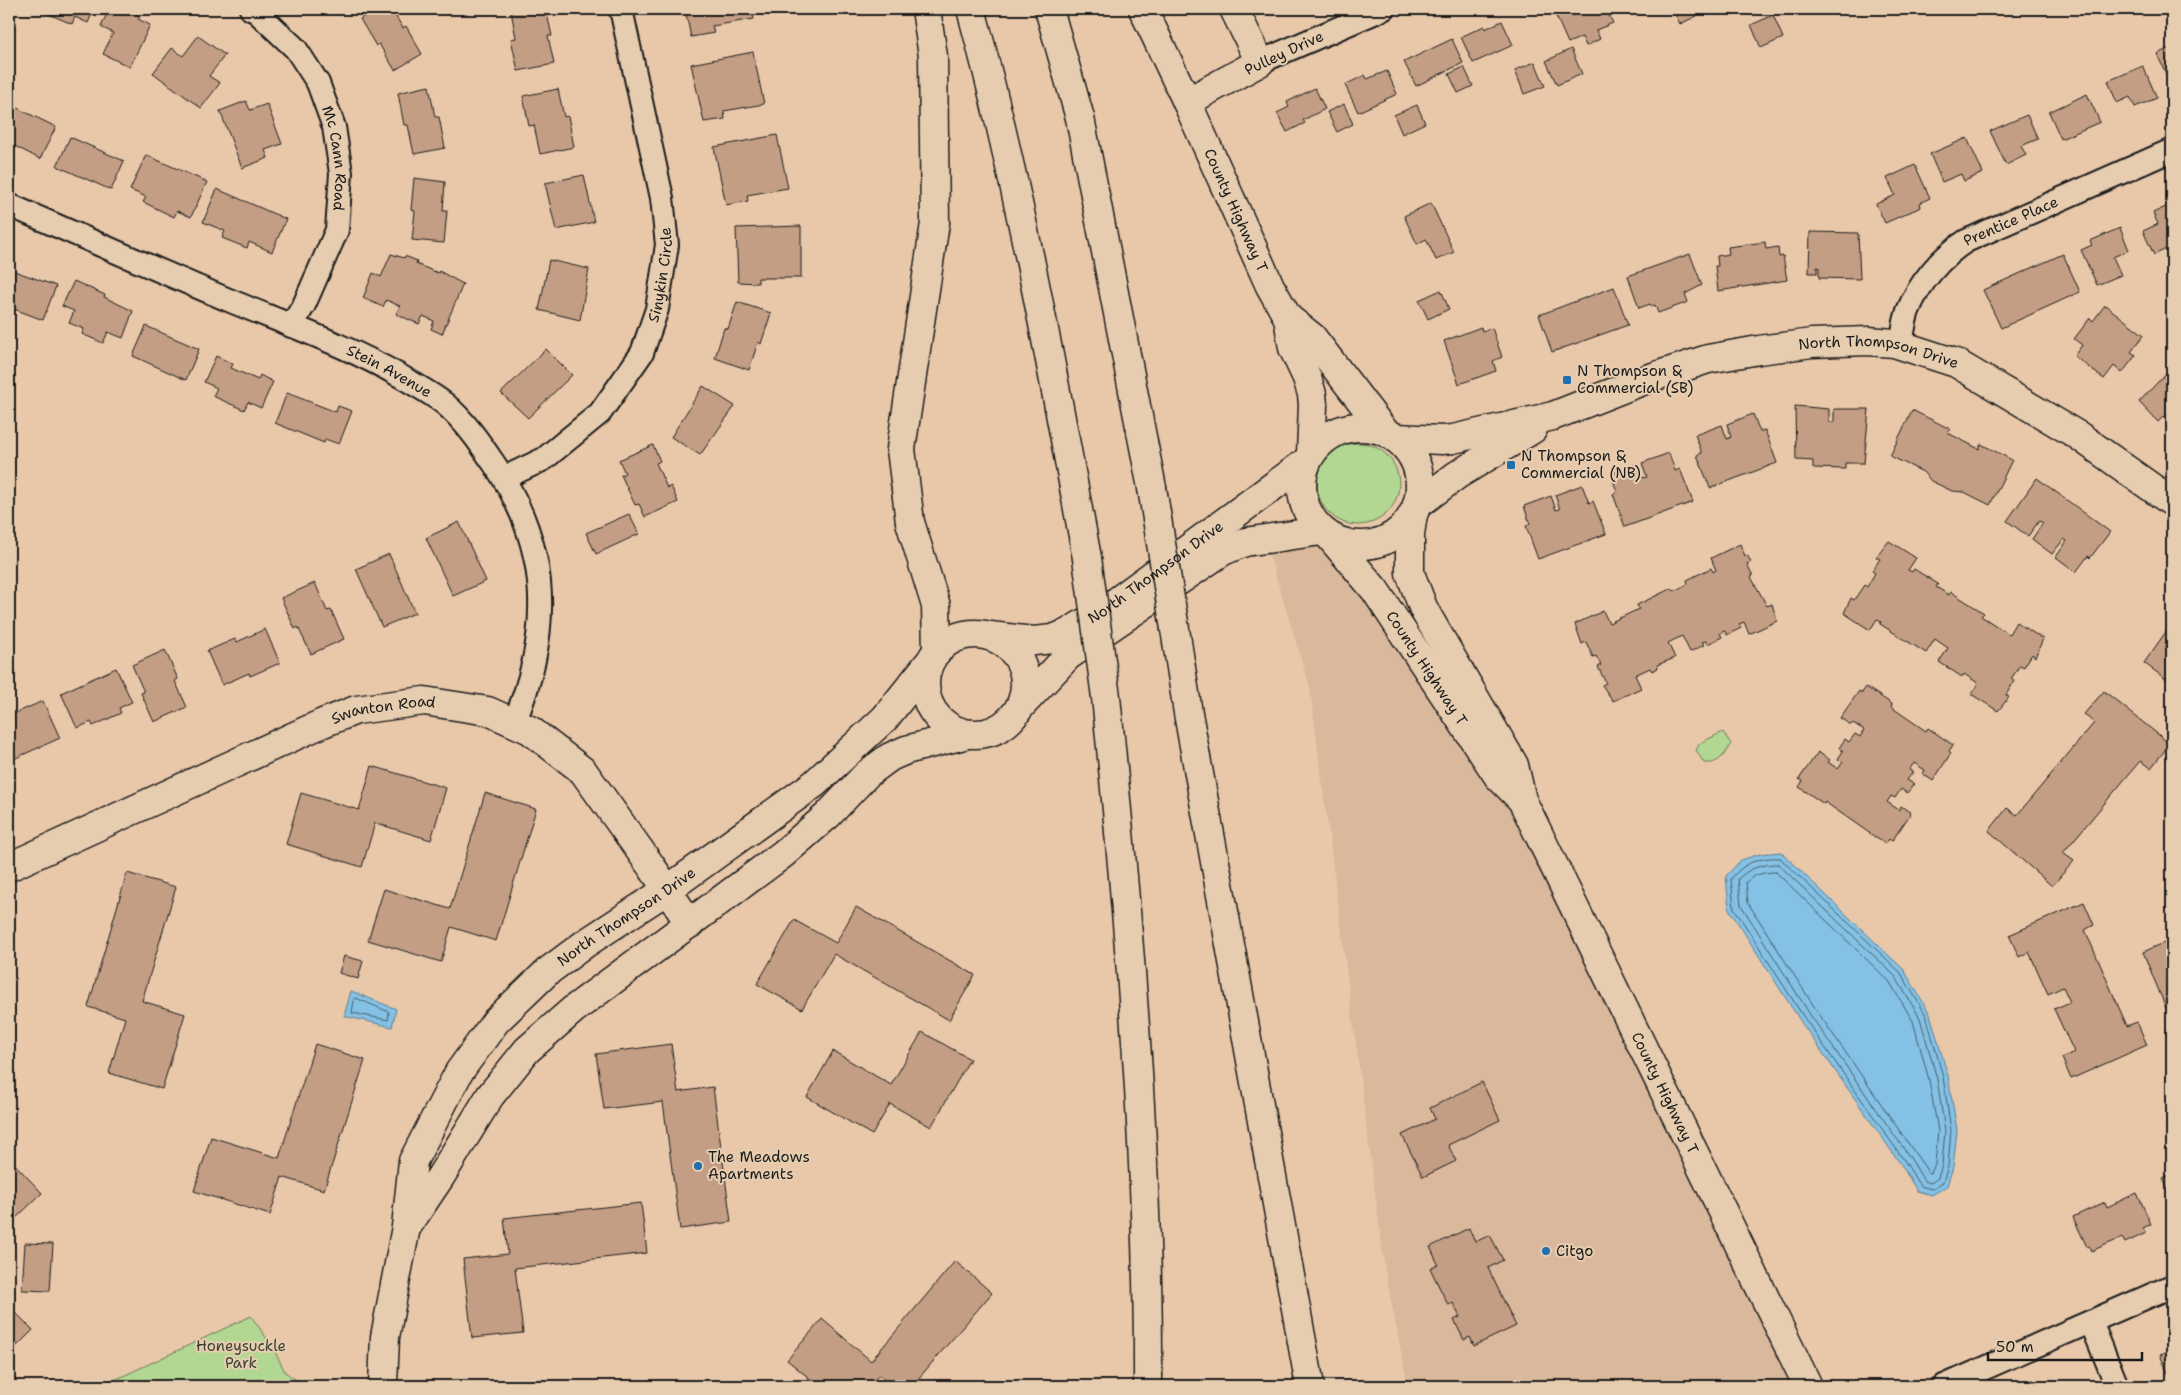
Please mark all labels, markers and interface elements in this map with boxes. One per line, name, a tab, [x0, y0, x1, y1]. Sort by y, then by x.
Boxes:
street label: Pulley Drive	[1241, 26, 1327, 80]
street label: Mc Cann Road	[317, 103, 351, 212]
street label: County Highway T	[1199, 145, 1273, 275]
street label: Prentice Place	[1960, 192, 2061, 251]
street label: Sinykin Circle	[643, 226, 677, 325]
street label: North Thompson Drive	[1797, 331, 1961, 373]
street label: Stein Avenue	[343, 340, 435, 402]
place label: N Thompson & Commercial (SB)	[1577, 361, 1693, 398]
marker: N Thompson & Commercial (SB)	[1561, 374, 1573, 386]
place label: N Thompson & Commercial (NB)	[1521, 446, 1641, 483]
marker: N Thompson & Commercial (NB)	[1505, 459, 1517, 471]
street label: North Thompson Drive	[1084, 516, 1227, 628]
street label: County Highway T	[1382, 607, 1472, 730]
street label: Swanton Road	[328, 691, 437, 729]
street label: North Thompson Drive	[553, 863, 700, 971]
street label: County Highway T	[1627, 1029, 1703, 1157]
place label: The Meadows Apartments	[708, 1147, 810, 1184]
marker: The Meadows Apartments	[692, 1160, 704, 1172]
place label: Citgo	[1556, 1241, 1593, 1261]
marker: Citgo	[1540, 1245, 1552, 1257]
scale bar	[1988, 1330, 2142, 1362]
park label: Honeysuckle Park	[196, 1336, 286, 1373]
text: 50 m	[1996, 1337, 2034, 1357]

